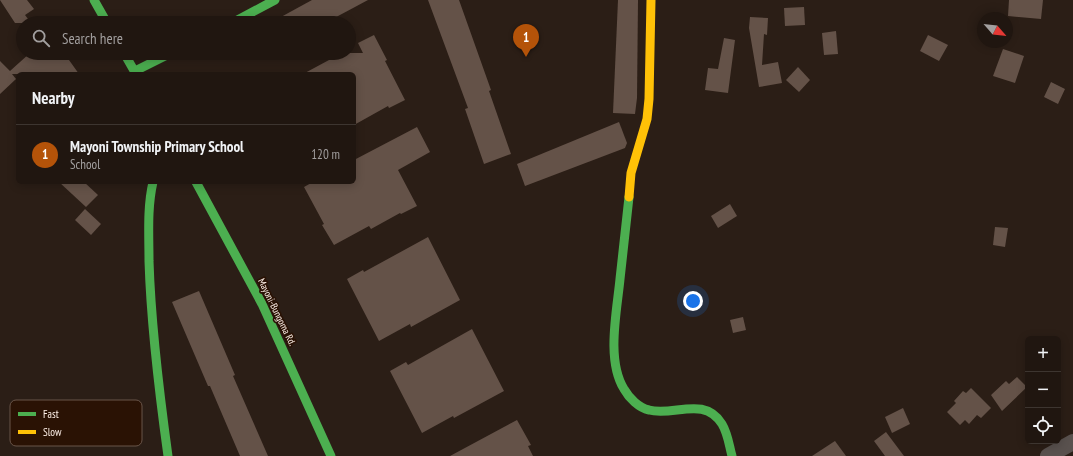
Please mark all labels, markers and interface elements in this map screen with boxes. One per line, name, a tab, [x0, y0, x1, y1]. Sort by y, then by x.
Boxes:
north arrow	[977, 12, 1013, 48]
search box	[16, 16, 356, 60]
pin: 1	[513, 24, 539, 57]
icon: search	[30, 27, 52, 49]
text: Search here	[62, 29, 123, 48]
text: Nearby	[32, 87, 75, 109]
text: Mayoni Township Primary School	[70, 137, 244, 156]
text: 1	[42, 146, 48, 163]
text: 120 m	[311, 146, 340, 163]
text: School	[70, 156, 100, 173]
street label: Mayoni-Bungoma Rd.	[255, 276, 299, 348]
your location	[683, 291, 703, 311]
map controls	[1025, 336, 1061, 444]
button: +	[1025, 336, 1061, 372]
button: −	[1025, 372, 1061, 408]
legend	[10, 400, 142, 446]
text: Fast	[43, 407, 59, 421]
button: locate	[1025, 408, 1061, 444]
text: Slow	[43, 425, 62, 439]

